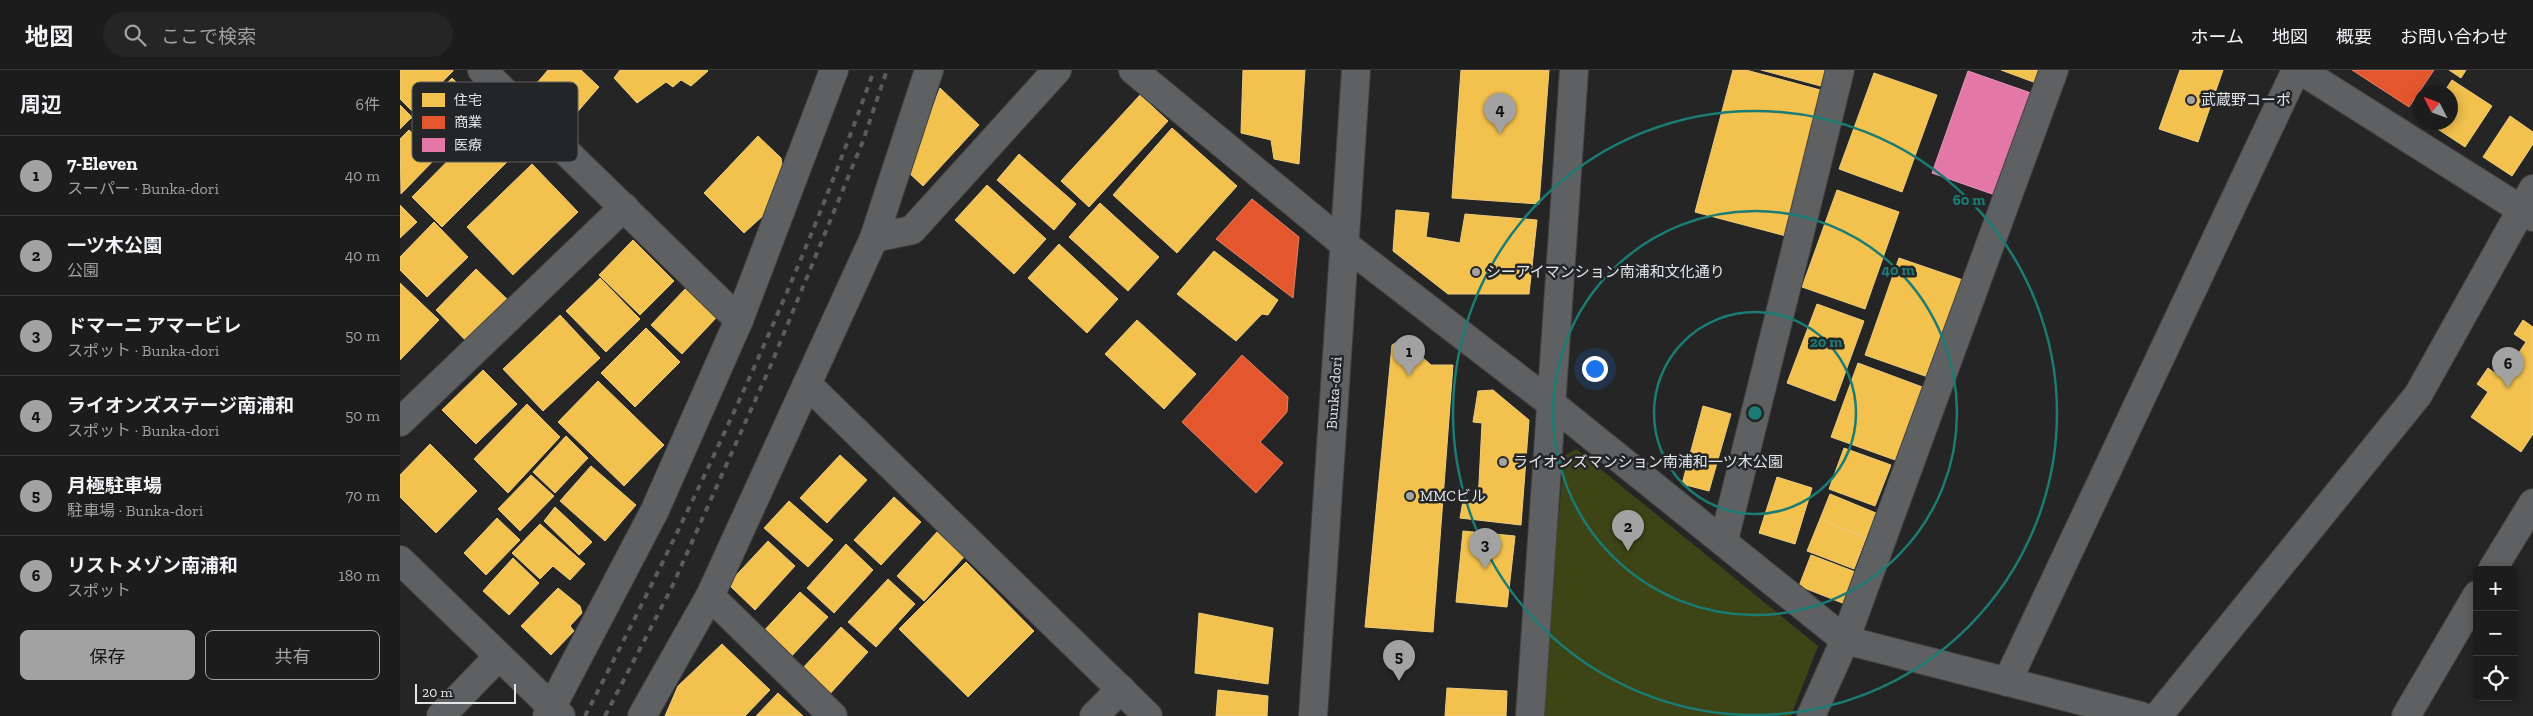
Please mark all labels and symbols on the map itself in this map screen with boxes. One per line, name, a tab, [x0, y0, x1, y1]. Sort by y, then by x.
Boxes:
legend	[412, 82, 578, 162]
north arrow	[2413, 85, 2458, 130]
place label: 武蔵野コーポ	[2201, 91, 2291, 109]
text: 住宅	[454, 92, 482, 109]
pin: 4	[1484, 93, 1516, 134]
marker: 武蔵野コーポ	[2185, 94, 2197, 106]
text: 商業	[454, 114, 482, 131]
text: 医療	[454, 137, 482, 154]
text: 60 m	[1953, 191, 1985, 209]
text: 40 m	[1881, 261, 1915, 279]
place label: シーアイマンション南浦和文化通り	[1486, 263, 1725, 281]
marker: シーアイマンション南浦和文化通り	[1470, 266, 1482, 278]
text: 20 m	[1810, 333, 1842, 351]
pin: 1	[1393, 335, 1425, 376]
pin: 6	[2492, 347, 2524, 388]
street label: Bunka-dori	[1322, 356, 1346, 430]
your location	[1582, 356, 1608, 382]
centre of rings	[1746, 404, 1764, 422]
place label: ライオンズマンション南浦和一ツ木公園	[1513, 453, 1783, 471]
marker: ライオンズマンション南浦和一ツ木公園	[1497, 456, 1509, 468]
place label: MMCビル	[1420, 487, 1486, 505]
marker: MMCビル	[1404, 490, 1416, 502]
pin: 2	[1612, 510, 1644, 551]
pin: 3	[1469, 528, 1501, 569]
pin: 5	[1383, 640, 1415, 681]
scale bar	[415, 681, 516, 704]

